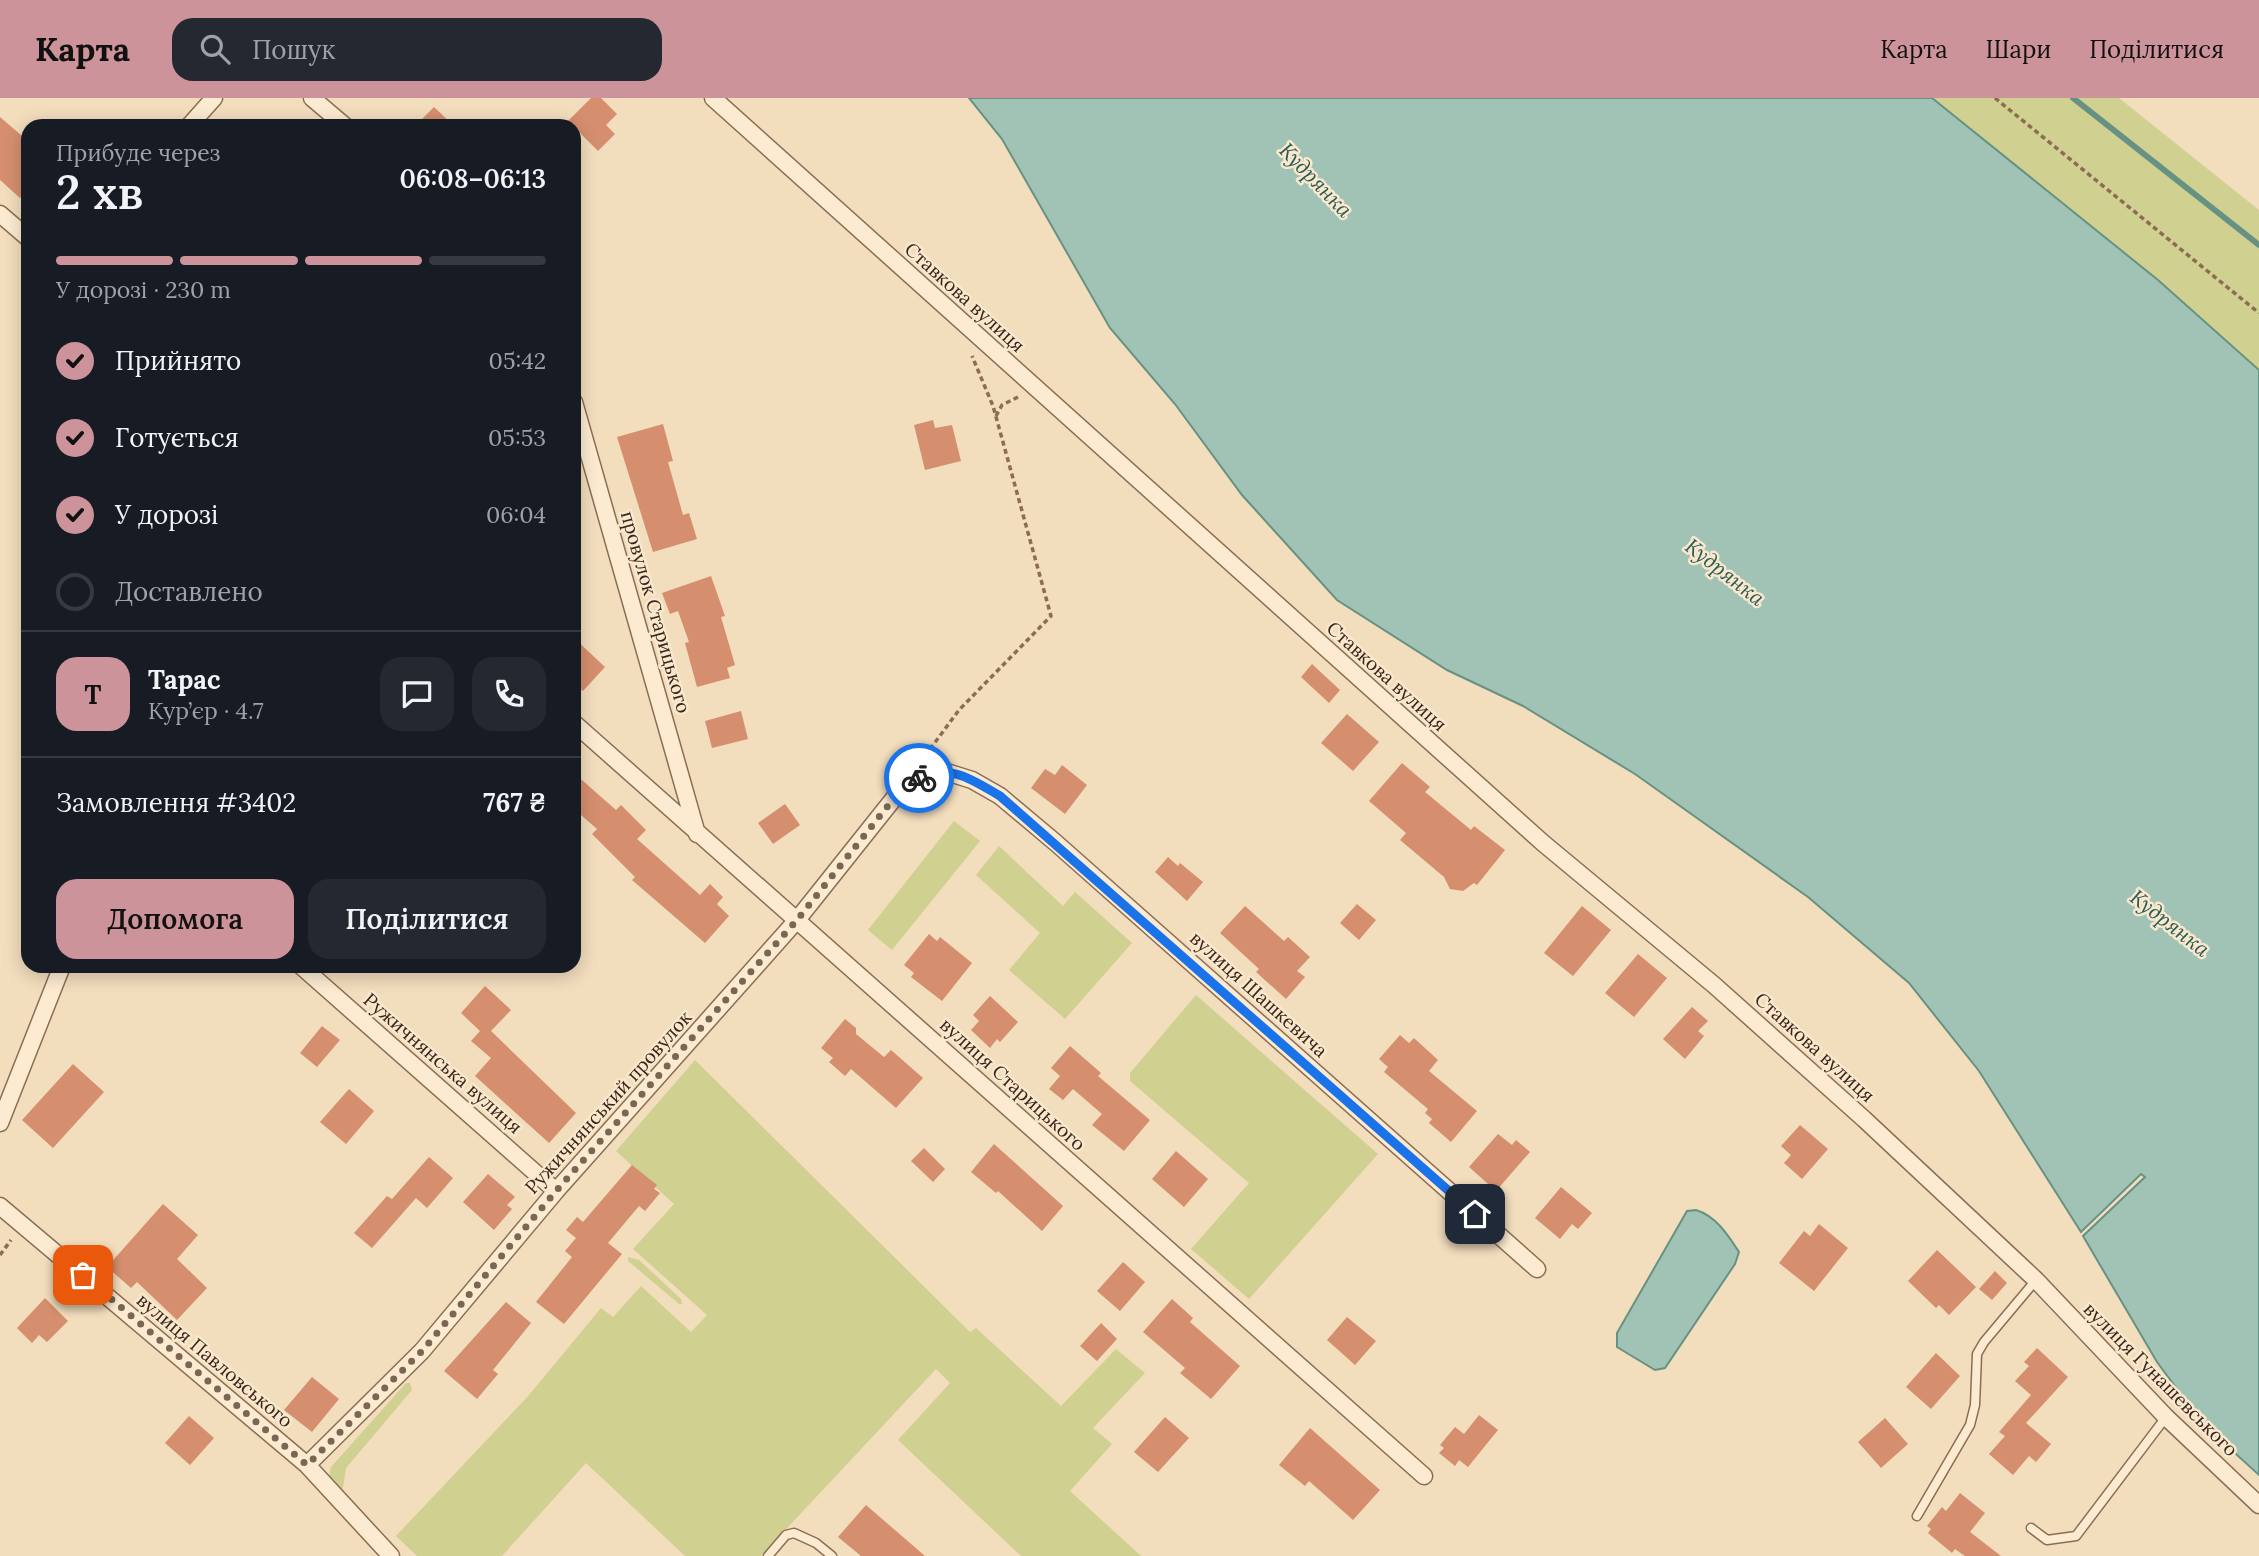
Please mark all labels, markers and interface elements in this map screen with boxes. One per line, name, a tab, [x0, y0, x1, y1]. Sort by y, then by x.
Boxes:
search box	[172, 18, 662, 81]
text: Карта	[35, 28, 130, 70]
icon: search	[196, 30, 234, 68]
text: Пошук	[252, 33, 336, 66]
text: Карта	[1880, 34, 1948, 65]
text: Шари	[1986, 34, 2051, 65]
text: Поділитися	[2089, 34, 2224, 65]
water label: Кудрянка	[1274, 137, 1359, 223]
text: Прибуде через	[56, 138, 220, 167]
text: 06:08–06:13	[399, 162, 546, 195]
text: 2 хв	[56, 163, 143, 222]
street label: Ставкова вулиця	[900, 237, 1030, 357]
text: У дорозі · 230 m	[56, 275, 231, 304]
icon: check	[56, 342, 94, 380]
text: Прийнято	[115, 344, 241, 377]
text: 05:42	[489, 346, 546, 375]
icon: check	[56, 419, 94, 457]
text: Готується	[115, 421, 239, 454]
text: 05:53	[488, 423, 546, 452]
icon: check	[56, 496, 94, 534]
text: У дорозі	[115, 498, 218, 531]
text: 06:04	[486, 500, 546, 529]
street label: провулок Старицького	[616, 508, 696, 716]
water label: Кудрянка	[1680, 533, 1771, 612]
text: Доставлено	[115, 575, 263, 608]
street label: Ставкова вулиця	[1322, 616, 1452, 736]
button: chat	[380, 657, 454, 731]
button: phone	[472, 657, 546, 731]
text: Тарас	[148, 663, 220, 696]
text: Т	[85, 678, 101, 711]
text: Кур’єр · 4.7	[148, 696, 264, 725]
courier	[884, 743, 954, 813]
icon: bike	[900, 759, 938, 797]
text: Замовлення #3402	[56, 786, 296, 819]
text: 767 ₴	[483, 786, 546, 819]
button: Допомога	[56, 879, 294, 959]
button: Поділитися	[308, 879, 546, 959]
water label: Кудрянка	[2125, 884, 2216, 963]
street label: вулиця Шашкевича	[1185, 926, 1333, 1062]
street label: Ружичнянська вулиця	[359, 987, 527, 1139]
street label: Ставкова вулиця	[1750, 987, 1880, 1107]
street label: Ружичнянський провулок	[519, 1005, 697, 1199]
street label: вулиця Старицького	[935, 1012, 1091, 1156]
pin	[1445, 1184, 1505, 1244]
icon: home	[1456, 1195, 1494, 1233]
pin	[53, 1245, 113, 1305]
icon: bag	[64, 1256, 102, 1294]
street label: вулиця Павловського	[132, 1288, 298, 1432]
street label: вулиця Гунашевського	[2079, 1297, 2243, 1461]

